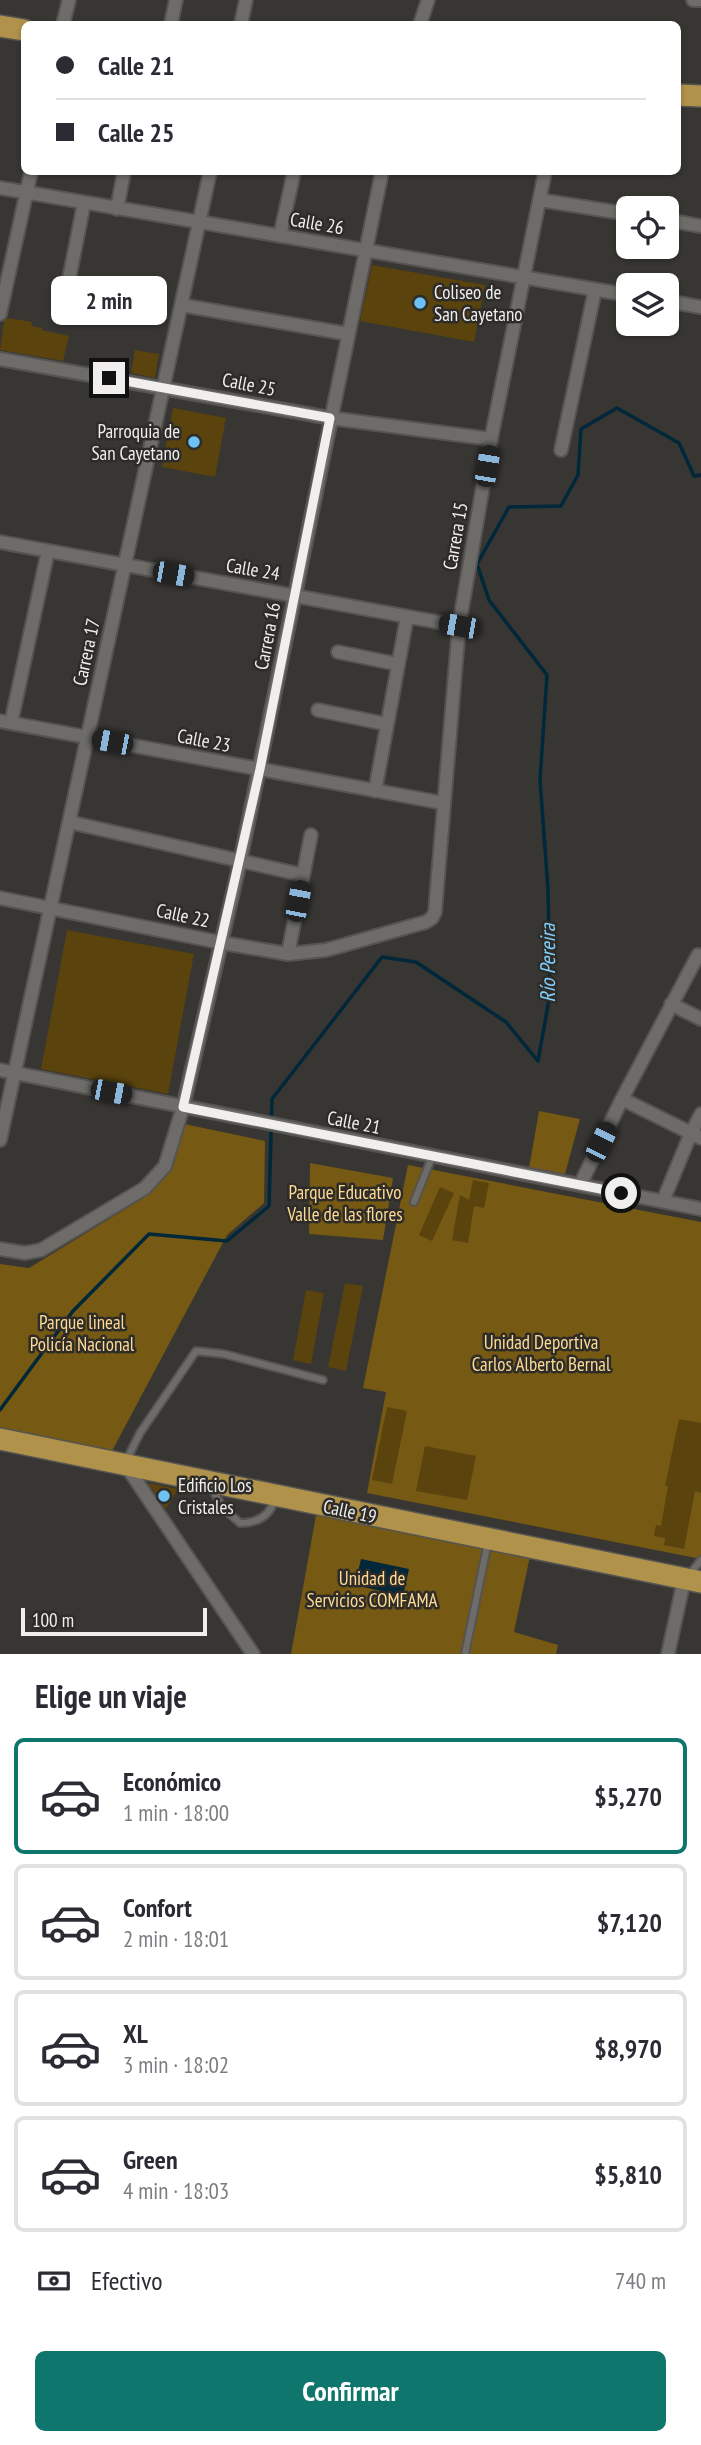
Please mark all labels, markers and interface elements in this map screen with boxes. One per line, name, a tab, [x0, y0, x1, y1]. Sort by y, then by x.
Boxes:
text: Calle 21	[98, 49, 174, 82]
text: Calle 25	[98, 116, 174, 149]
map controls	[616, 196, 679, 336]
button: locate	[616, 196, 679, 259]
street label: Calle 26	[288, 207, 346, 239]
button: layers	[616, 273, 679, 336]
callout: 2 min	[51, 276, 167, 326]
place label: Coliseo de San Cayetano	[434, 280, 523, 326]
text: 2 min	[86, 286, 132, 315]
marker: Coliseo de San Cayetano	[412, 295, 428, 311]
route end	[93, 362, 125, 394]
street label: Calle 25	[220, 367, 278, 401]
place label: Parroquia de San Cayetano	[91, 419, 180, 465]
marker: Parroquia de San Cayetano	[186, 434, 202, 450]
car	[474, 443, 501, 489]
street label: Carrera 15	[437, 500, 473, 572]
street label: Calle 24	[224, 553, 282, 586]
car	[151, 560, 196, 588]
street label: Carrera 16	[249, 600, 285, 672]
car	[437, 612, 482, 640]
street label: Carrera 17	[67, 616, 105, 688]
street label: Calle 23	[175, 723, 233, 757]
car	[90, 728, 135, 756]
car	[284, 878, 313, 924]
street label: Calle 22	[154, 898, 212, 932]
water label: Río Pereira	[534, 922, 561, 1002]
car	[89, 1078, 134, 1106]
street label: Calle 21	[325, 1105, 383, 1139]
car	[583, 1119, 620, 1165]
route start	[605, 1177, 637, 1209]
park label: Parque Educativo Valle de las flores	[286, 1180, 403, 1226]
park label: Parque lineal Policía Nacional	[30, 1310, 135, 1356]
park label: Unidad Deportiva Carlos Alberto Bernal	[472, 1330, 611, 1376]
place label: Edificio Los Cristales	[178, 1473, 252, 1519]
marker: Edificio Los Cristales	[156, 1488, 172, 1504]
street label: Calle 19	[321, 1494, 379, 1528]
park label: Unidad de Servicios COMFAMA	[307, 1566, 437, 1612]
scale bar	[21, 1605, 206, 1637]
text: 100 m	[32, 1608, 74, 1632]
text: Elige un viaje	[35, 1675, 187, 1717]
icon: car	[39, 1765, 102, 1828]
text: Económico	[123, 1765, 221, 1798]
text: $5,270	[594, 1780, 662, 1813]
text: 1 min · 18:00	[123, 1798, 229, 1827]
icon: car	[39, 1891, 102, 1954]
text: Confort	[123, 1891, 192, 1924]
text: $7,120	[597, 1906, 662, 1939]
text: 2 min · 18:01	[123, 1924, 229, 1953]
icon: car	[39, 2017, 102, 2080]
text: XL	[123, 2017, 148, 2050]
text: $8,970	[594, 2032, 662, 2065]
text: 3 min · 18:02	[123, 2050, 229, 2079]
icon: car	[39, 2143, 102, 2206]
text: Green	[123, 2143, 178, 2176]
text: $5,810	[594, 2158, 662, 2191]
text: 4 min · 18:03	[123, 2176, 229, 2205]
icon: cash	[35, 2262, 73, 2300]
text: Efectivo	[91, 2264, 163, 2297]
text: 740 m	[615, 2266, 666, 2295]
button: Confirmar	[35, 2351, 666, 2431]

